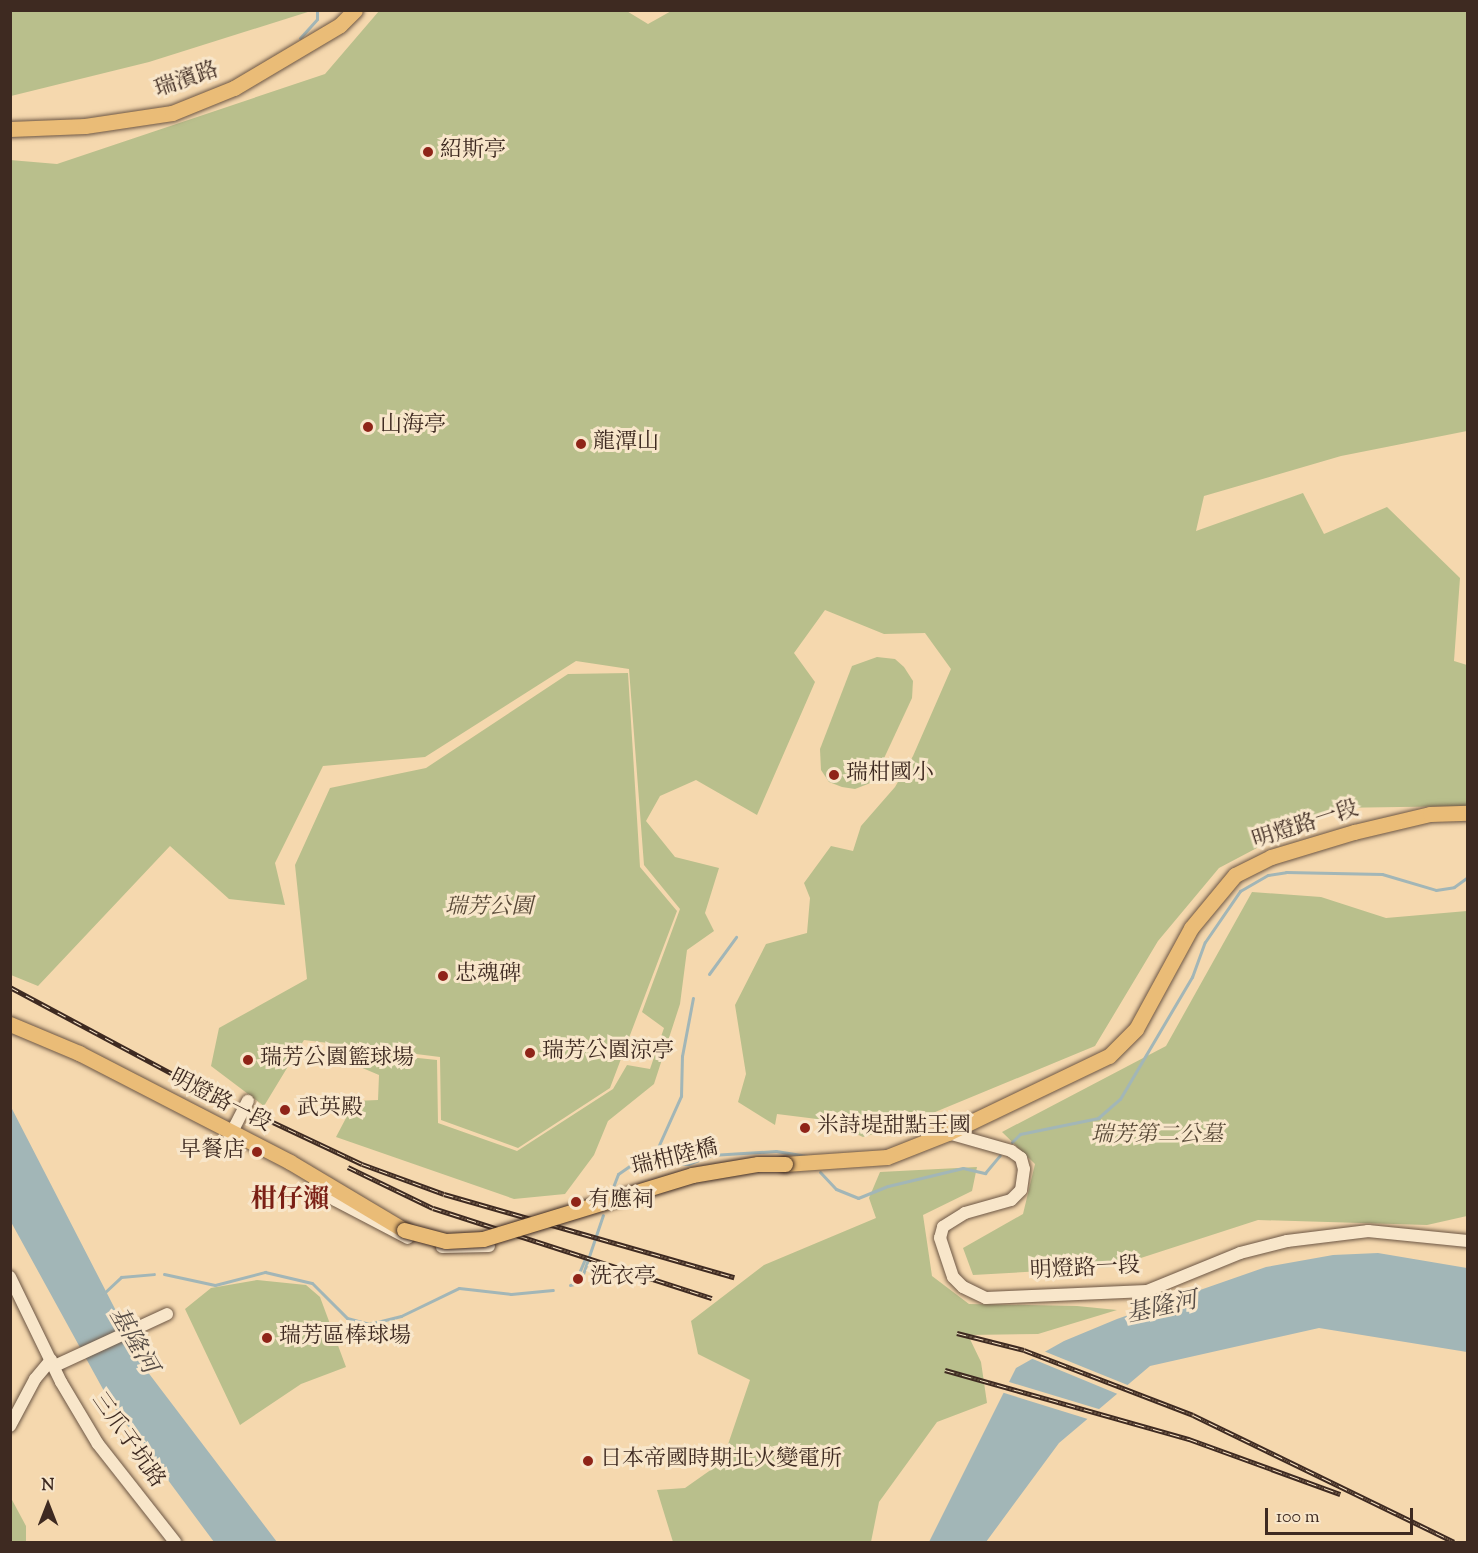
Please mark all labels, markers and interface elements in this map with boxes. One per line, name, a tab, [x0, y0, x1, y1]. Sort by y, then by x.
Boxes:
street label: 瑞濱路	[152, 58, 222, 104]
place label: 紹斯亭	[440, 139, 506, 165]
marker: 紹斯亭	[421, 145, 435, 159]
place label: 山海亭	[380, 414, 446, 440]
marker: 山海亭	[361, 420, 375, 434]
place label: 龍潭山	[593, 431, 659, 457]
marker: 龍潭山	[574, 437, 588, 451]
place label: 瑞柑國小	[846, 762, 934, 788]
marker: 瑞柑國小	[827, 768, 841, 782]
street label: 明燈路一段	[1250, 796, 1362, 856]
park label: 瑞芳公園	[445, 896, 533, 922]
place label: 忠魂碑	[455, 963, 521, 989]
marker: 忠魂碑	[436, 969, 450, 983]
place label: 瑞芳公園涼亭	[542, 1040, 674, 1066]
marker: 瑞芳公園涼亭	[523, 1046, 537, 1060]
place label: 瑞芳公園籃球場	[260, 1047, 414, 1073]
marker: 瑞芳公園籃球場	[241, 1053, 255, 1067]
street label: 明燈路一段	[165, 1065, 275, 1139]
place label: 武英殿	[297, 1097, 363, 1123]
marker: 武英殿	[278, 1103, 292, 1117]
place label: 米詩堤甜點王國	[817, 1115, 971, 1141]
marker: 米詩堤甜點王國	[798, 1121, 812, 1135]
park label: 瑞芳第二公墓	[1091, 1124, 1223, 1150]
street label: 瑞柑陸橋	[629, 1136, 721, 1182]
place label: 早餐店	[179, 1139, 245, 1165]
marker: 早餐店	[250, 1145, 264, 1159]
district label: 柑仔瀨	[251, 1185, 329, 1217]
place label: 有應祠	[588, 1189, 654, 1215]
marker: 有應祠	[569, 1195, 583, 1209]
street label: 明燈路一段	[1029, 1254, 1141, 1286]
place label: 洗衣亭	[590, 1266, 656, 1292]
marker: 洗衣亭	[571, 1272, 585, 1286]
water label: 基隆河	[1124, 1287, 1200, 1331]
water label: 基隆河	[102, 1303, 162, 1379]
place label: 瑞芳區棒球場	[279, 1325, 411, 1351]
marker: 瑞芳區棒球場	[260, 1331, 274, 1345]
street label: 三爪子坑路	[85, 1388, 169, 1494]
place label: 日本帝國時期北火變電所	[600, 1448, 842, 1474]
marker: 日本帝國時期北火變電所	[581, 1454, 595, 1468]
north arrow	[18, 1475, 78, 1535]
text: N	[42, 1475, 54, 1498]
scale bar	[1268, 1496, 1416, 1534]
text: 100 m	[1276, 1505, 1320, 1531]

